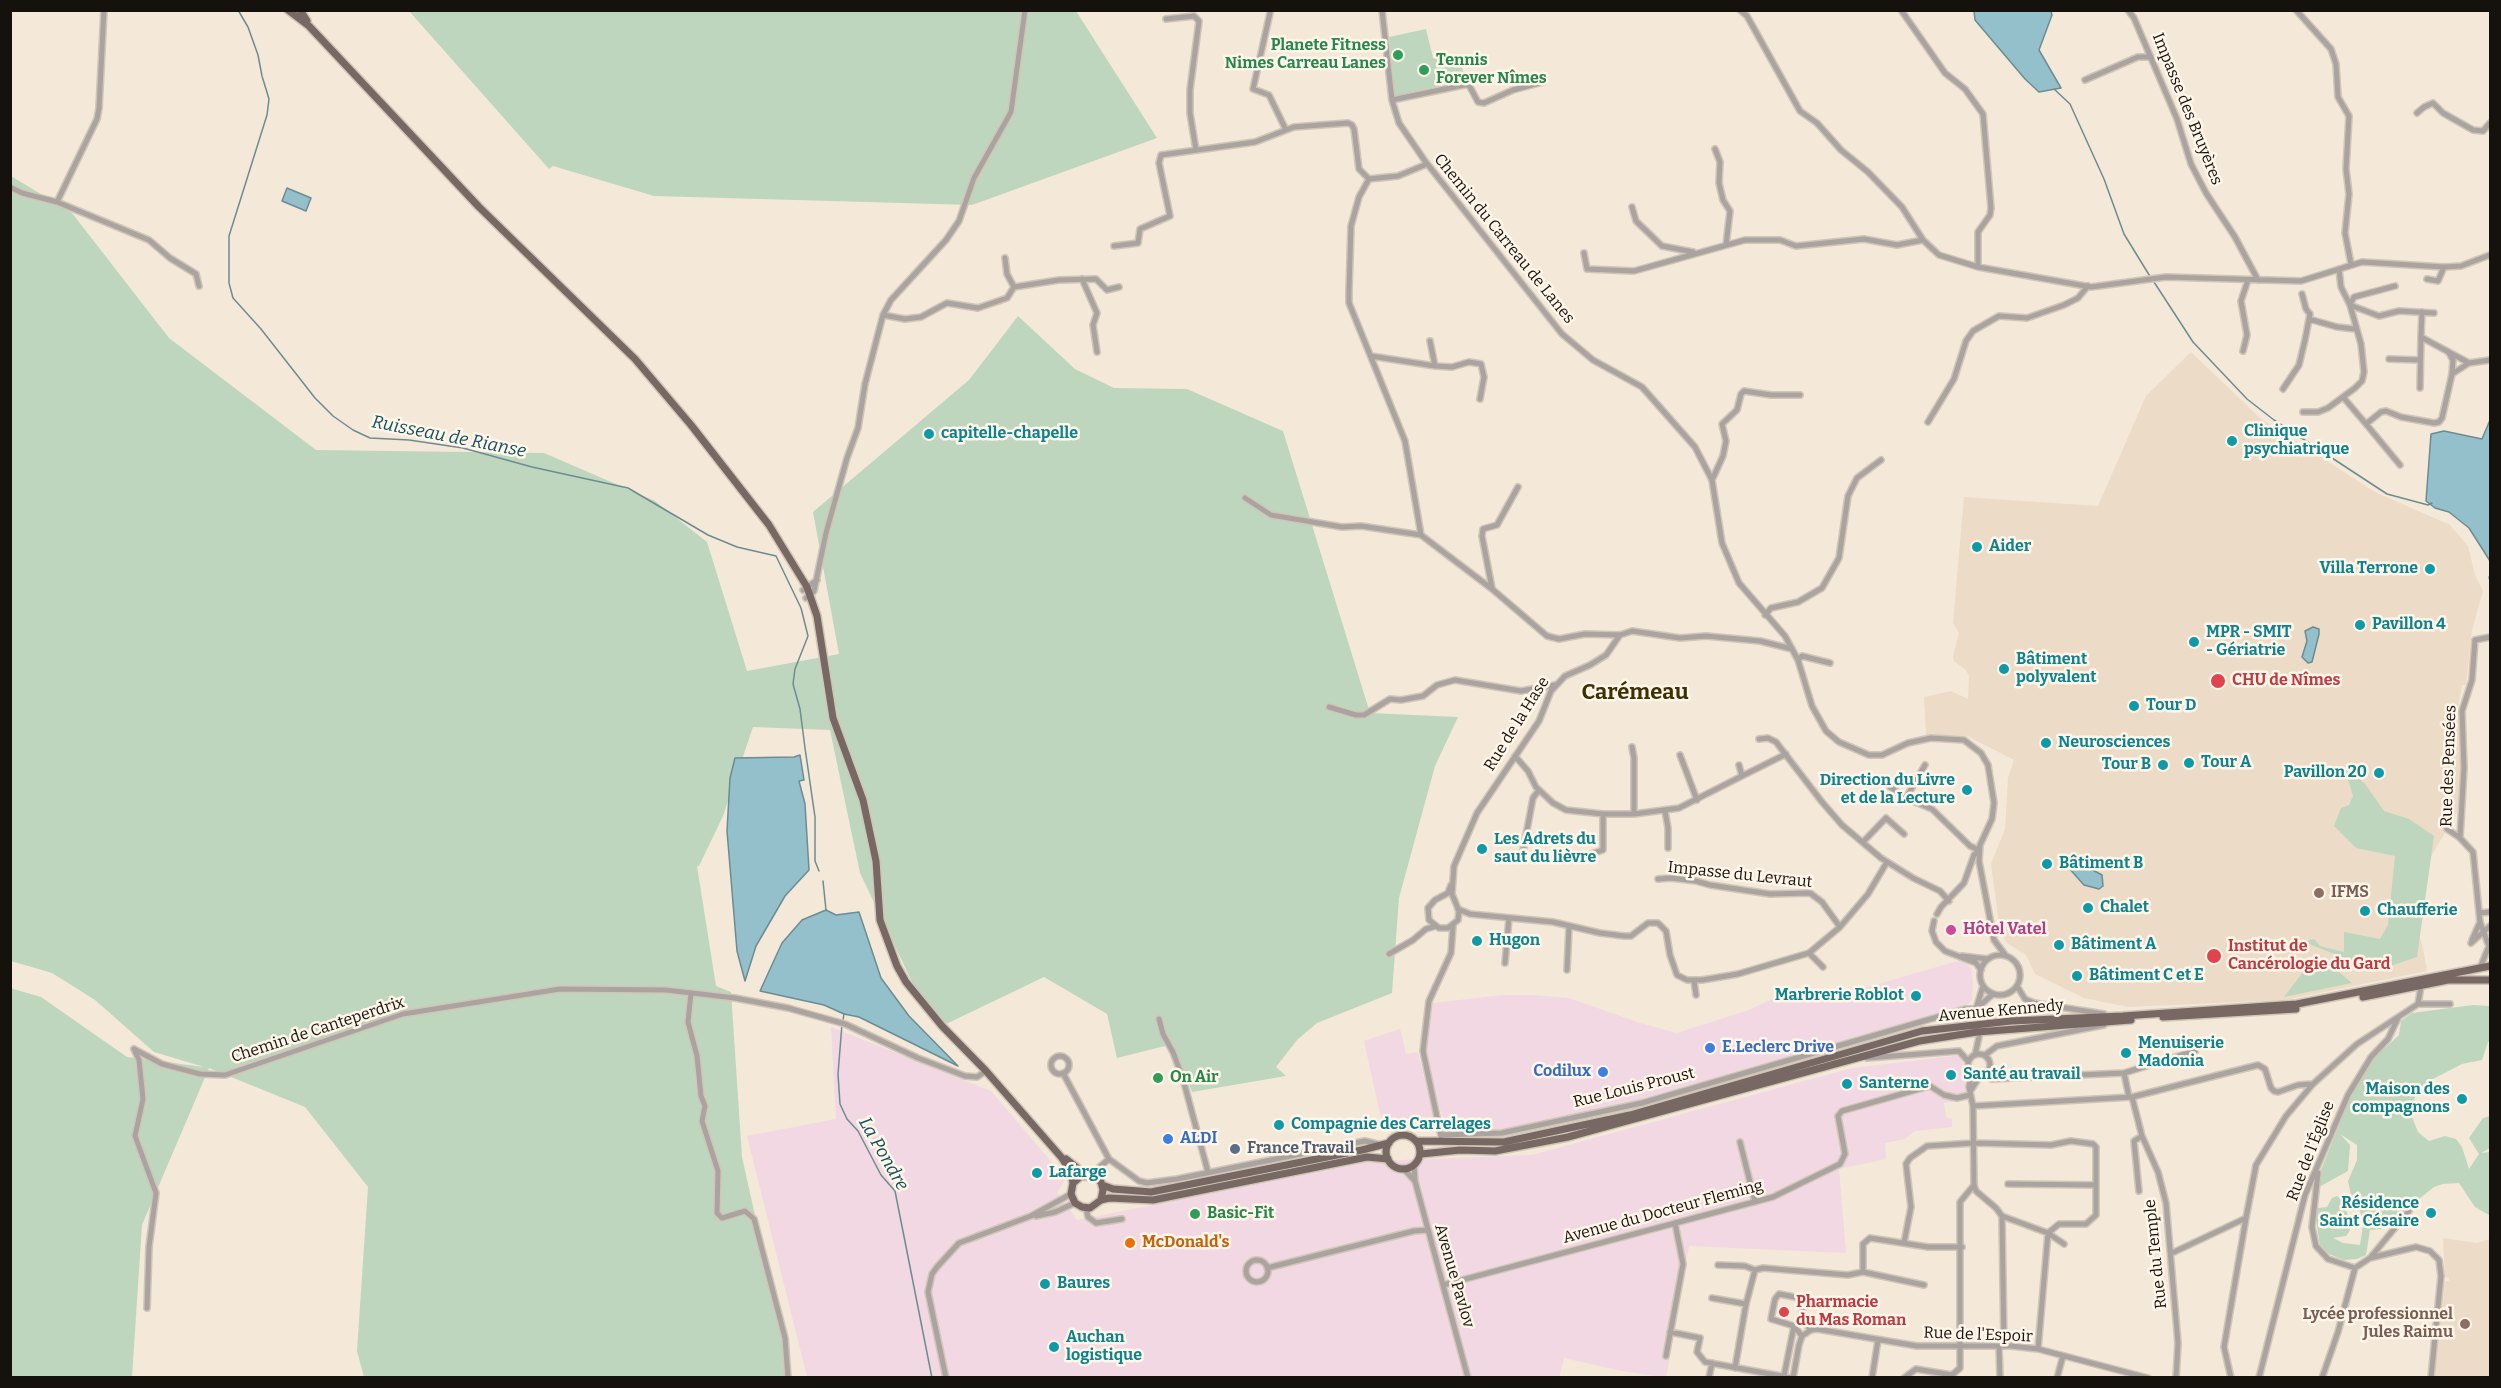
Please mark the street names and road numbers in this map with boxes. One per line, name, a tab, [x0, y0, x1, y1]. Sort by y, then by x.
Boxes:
street label: Impasse des Bruyères	[2148, 30, 2226, 188]
street label: Chemin du Carreau de Lanes	[1430, 150, 1578, 328]
street label: Rue de la Hase	[1480, 673, 1554, 775]
street label: Rue des Pensées	[2437, 705, 2461, 827]
street label: Impasse du Levraut	[1667, 858, 1813, 892]
street label: Chemin de Canteperdrix	[229, 993, 407, 1067]
street label: Avenue Kennedy	[1938, 996, 2064, 1026]
street label: Rue Louis Proust	[1571, 1064, 1697, 1112]
street label: Rue de l'Église	[2283, 1098, 2339, 1204]
street label: Avenue du Docteur Fleming	[1561, 1176, 1765, 1248]
street label: Rue du Temple	[2141, 1198, 2171, 1310]
street label: Avenue Pavlov	[1430, 1222, 1478, 1330]
street label: Rue de l'Espoir	[1923, 1323, 2033, 1347]

